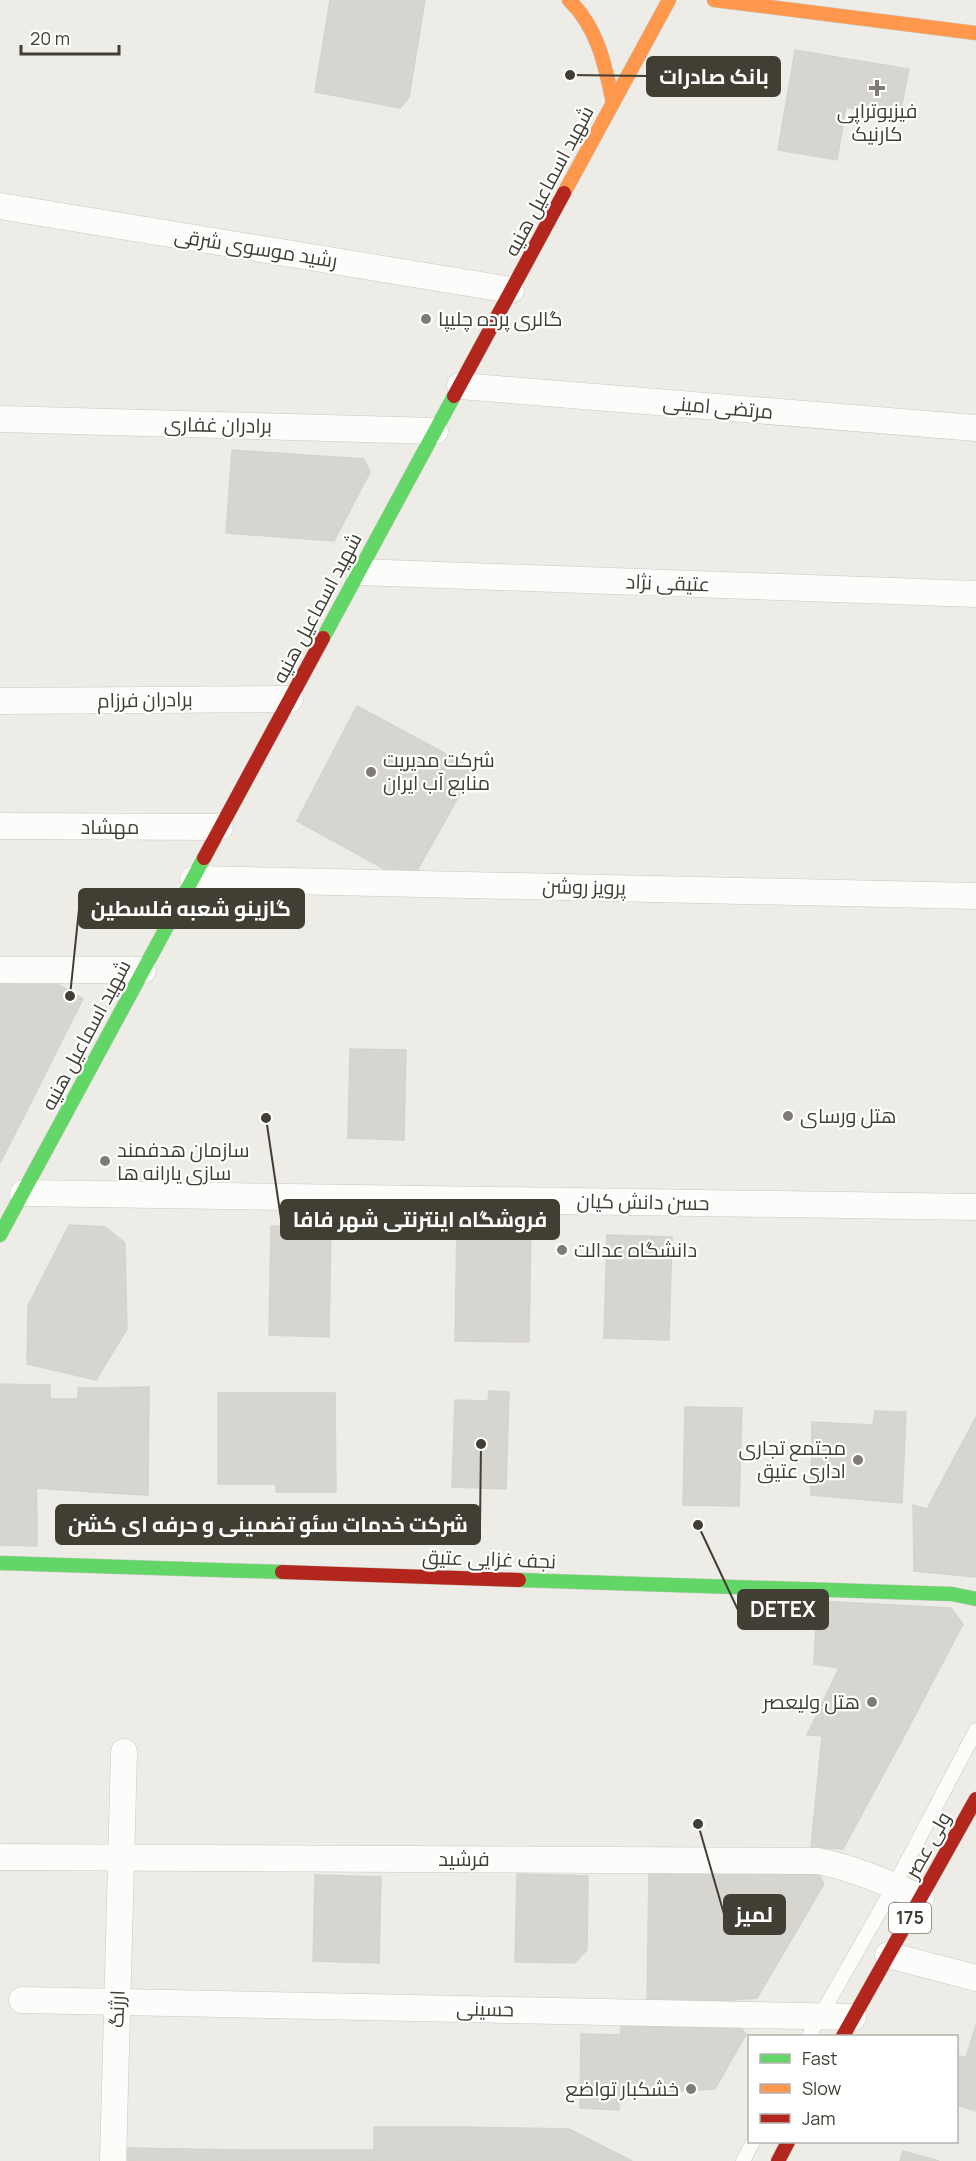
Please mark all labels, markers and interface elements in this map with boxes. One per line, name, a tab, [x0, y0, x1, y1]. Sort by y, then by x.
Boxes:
scale bar	[21, 18, 118, 56]
text: 20 m	[30, 26, 70, 50]
callout: بانک صادرات	[647, 57, 780, 96]
text: بانک صادرات	[659, 62, 769, 90]
marker: فیزیوتراپی کارنیک	[868, 79, 886, 97]
place label: فیزیوتراپی کارنیک	[837, 97, 917, 147]
street label: شهید اسماعیل هنیه	[498, 101, 600, 261]
street label: رشید موسوی شرقی	[173, 221, 340, 274]
place label: گالری پرده چلیپا	[438, 305, 562, 332]
marker: گالری پرده چلیپا	[419, 312, 433, 326]
street label: مرتضی امینی	[662, 388, 774, 425]
street label: برادران غفاری	[164, 410, 272, 439]
street label: شهید اسماعیل هنیه	[266, 528, 368, 688]
street label: عتیقی نژاد	[625, 568, 711, 597]
street label: برادران فرزام	[97, 685, 193, 715]
place label: شرکت مدیریت منابع آب ایران	[383, 746, 495, 797]
marker: شرکت مدیریت منابع آب ایران	[364, 765, 378, 779]
street label: مهشاد	[81, 813, 139, 840]
street label: پرویز روشن	[542, 872, 627, 901]
callout: گازینو شعبه فلسطین	[79, 889, 304, 928]
text: گازینو شعبه فلسطین	[91, 894, 291, 922]
street label: شهید اسماعیل هنیه	[35, 955, 137, 1115]
place label: هتل ورسای	[800, 1102, 896, 1129]
marker: هتل ورسای	[781, 1109, 795, 1123]
place label: سازمان هدفمند سازی یارانه ها	[117, 1136, 250, 1186]
marker: سازمان هدفمند سازی یارانه ها	[98, 1154, 112, 1168]
street label: حسن دانش کیان	[576, 1187, 710, 1216]
callout: فروشگاه اینترنتی شهر فافا	[281, 1200, 559, 1239]
text: فروشگاه اینترنتی شهر فافا	[293, 1205, 547, 1233]
place label: دانشگاه عدالت	[574, 1236, 697, 1263]
marker: دانشگاه عدالت	[555, 1243, 569, 1257]
place label: مجتمع تجاری اداری عتیق	[739, 1434, 846, 1484]
marker: مجتمع تجاری اداری عتیق	[851, 1453, 865, 1467]
callout: شرکت خدمات سئو تضمینی و حرفه ای کشن	[56, 1505, 480, 1544]
text: شرکت خدمات سئو تضمینی و حرفه ای کشن	[68, 1510, 468, 1538]
street label: نجف غزایی عتیق	[421, 1543, 557, 1574]
callout: DETEX	[738, 1590, 828, 1629]
text: DETEX	[750, 1595, 816, 1623]
place label: هتل ولیعصر	[762, 1688, 860, 1715]
marker: هتل ولیعصر	[865, 1695, 879, 1709]
street label: ولی عصر	[898, 1807, 957, 1884]
street label: فرشید	[438, 1845, 490, 1872]
callout: لمیز	[724, 1895, 785, 1934]
text: لمیز	[734, 1900, 773, 1928]
road number: 175	[889, 1903, 931, 1933]
street label: ارژنگ	[102, 1990, 131, 2028]
street label: حسینی	[456, 1994, 514, 2023]
legend	[748, 2035, 958, 2143]
text: Fast	[802, 2046, 837, 2070]
place label: خشکبار تواضع	[565, 2075, 679, 2103]
text: Slow	[802, 2076, 842, 2100]
marker: خشکبار تواضع	[684, 2082, 698, 2096]
text: Jam	[802, 2106, 836, 2130]

